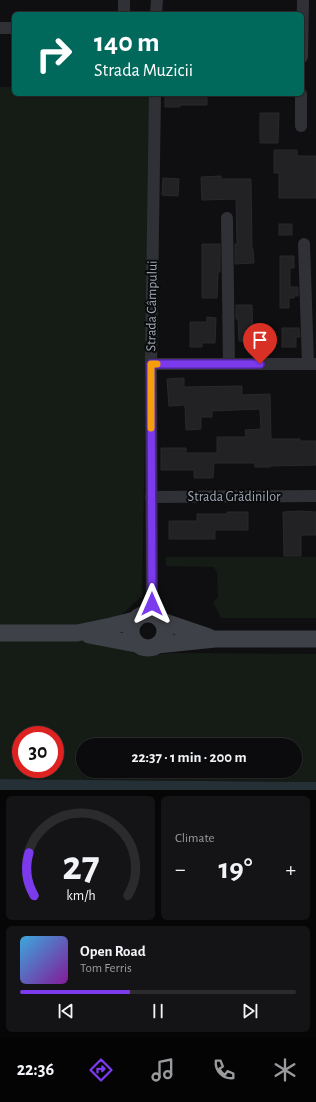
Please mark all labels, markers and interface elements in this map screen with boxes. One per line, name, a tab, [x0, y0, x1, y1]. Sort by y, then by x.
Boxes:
icon: right	[28, 28, 80, 80]
text: 140 m	[94, 29, 160, 57]
text: Strada Muzicii	[94, 62, 193, 80]
street label: Strada Câmpului	[144, 260, 160, 352]
pin	[243, 323, 277, 364]
icon: arrive	[249, 329, 271, 351]
street label: Strada Grădinilor	[188, 490, 281, 504]
position arrow	[131, 583, 173, 625]
speed limit sign: 30	[12, 726, 64, 778]
text: 22:37 · 1 min · 200 m	[131, 750, 247, 765]
text: Climate	[175, 832, 214, 845]
text: 27	[62, 846, 99, 887]
text: 19°	[218, 854, 253, 884]
text: −	[175, 858, 186, 880]
text: +	[285, 858, 296, 880]
text: km/h	[66, 889, 95, 903]
text: Open Road	[80, 944, 146, 959]
text: Tom Ferris	[80, 962, 132, 975]
icon: previous	[55, 1000, 77, 1022]
icon: pause	[147, 1000, 169, 1022]
icon: next	[239, 1000, 261, 1022]
icon: directions	[87, 1056, 115, 1084]
icon: music	[149, 1056, 177, 1084]
icon: phone	[210, 1056, 238, 1084]
icon: climate	[271, 1056, 299, 1084]
text: 22:36	[17, 1061, 54, 1079]

